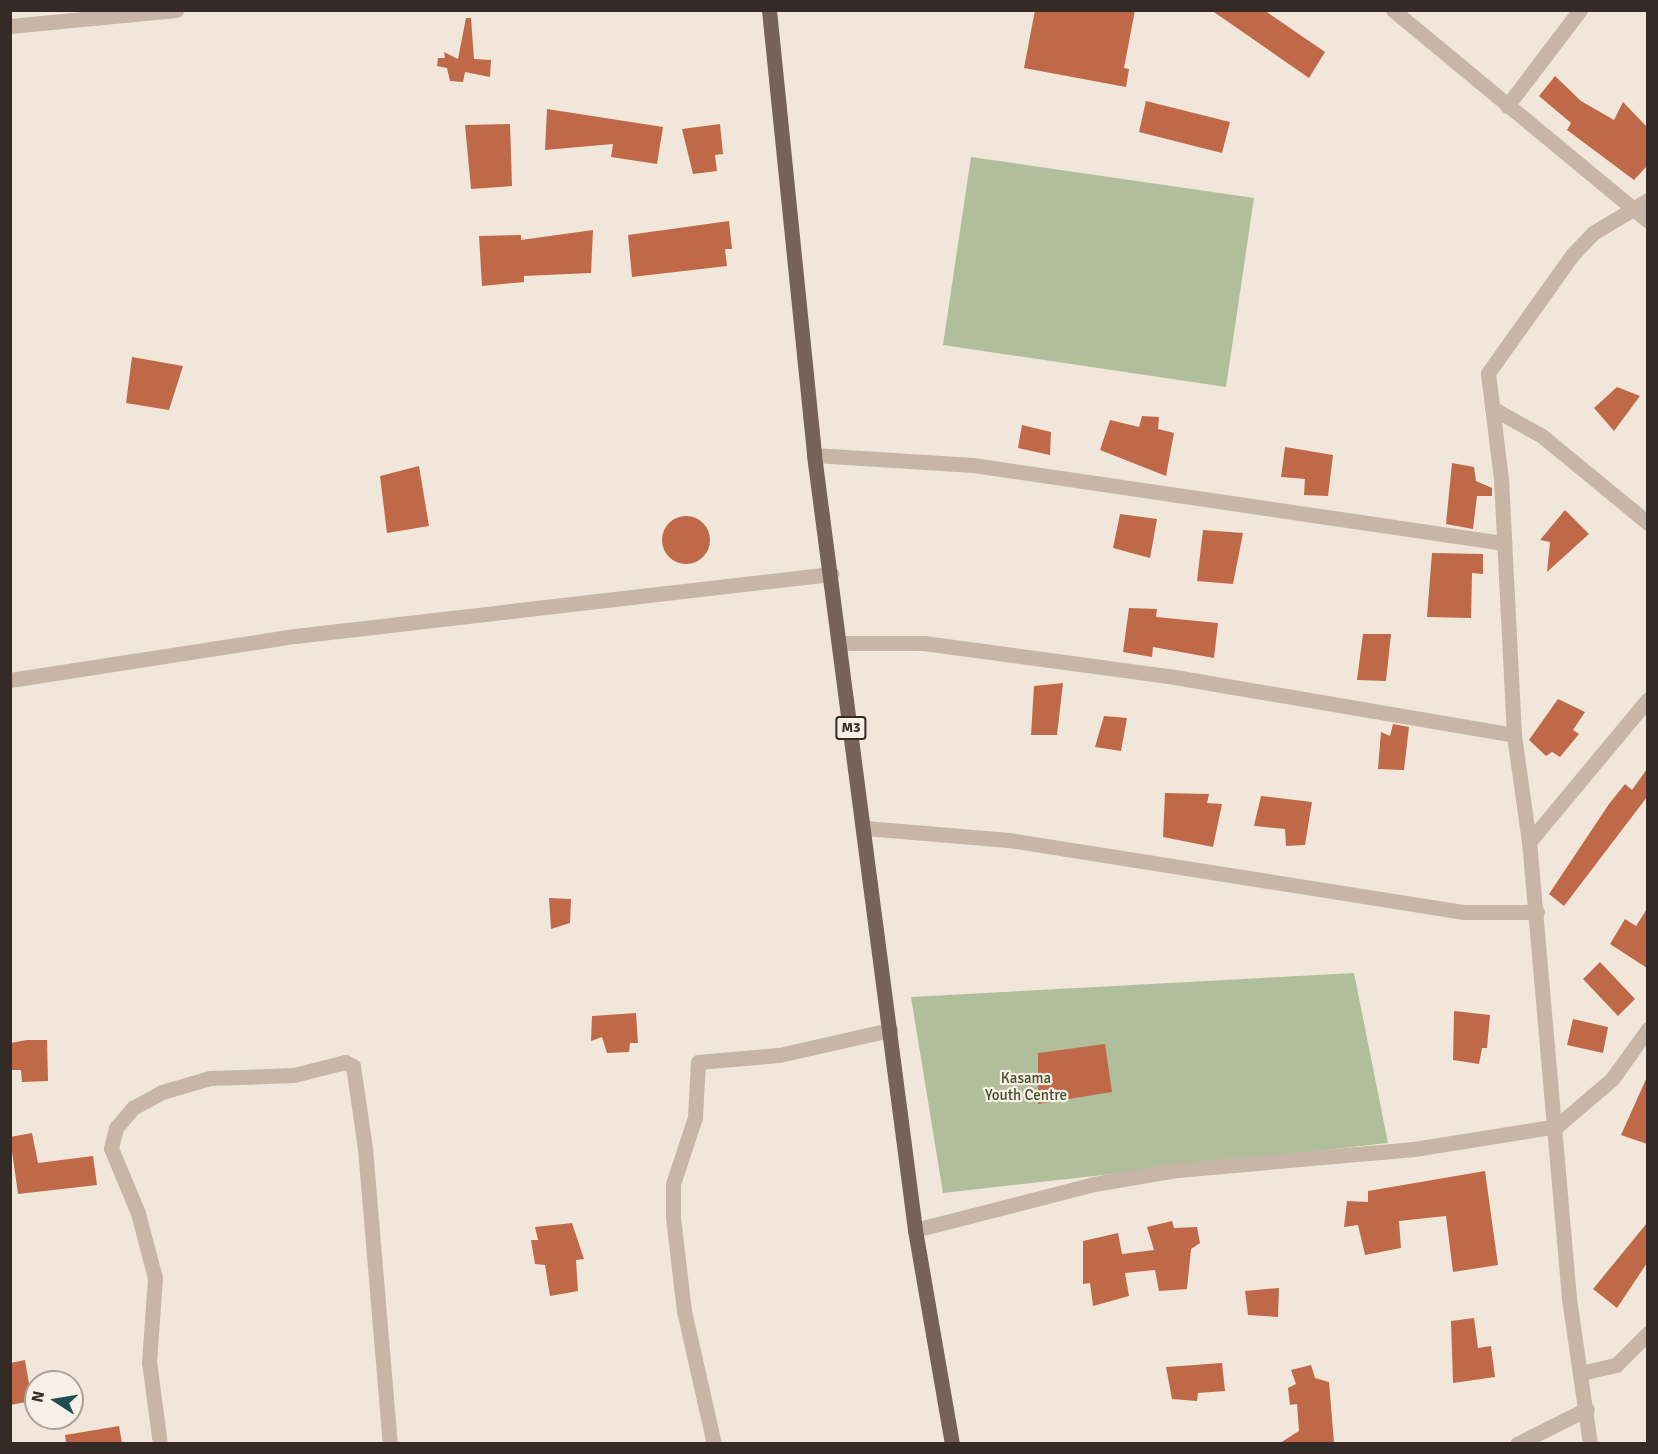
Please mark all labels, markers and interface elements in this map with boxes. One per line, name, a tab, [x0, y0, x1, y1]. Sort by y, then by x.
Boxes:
road number: M3	[834, 717, 868, 739]
park label: Kasama Youth Centre	[985, 1069, 1067, 1104]
north arrow	[24, 1370, 84, 1430]
text: N	[27, 1389, 49, 1404]

